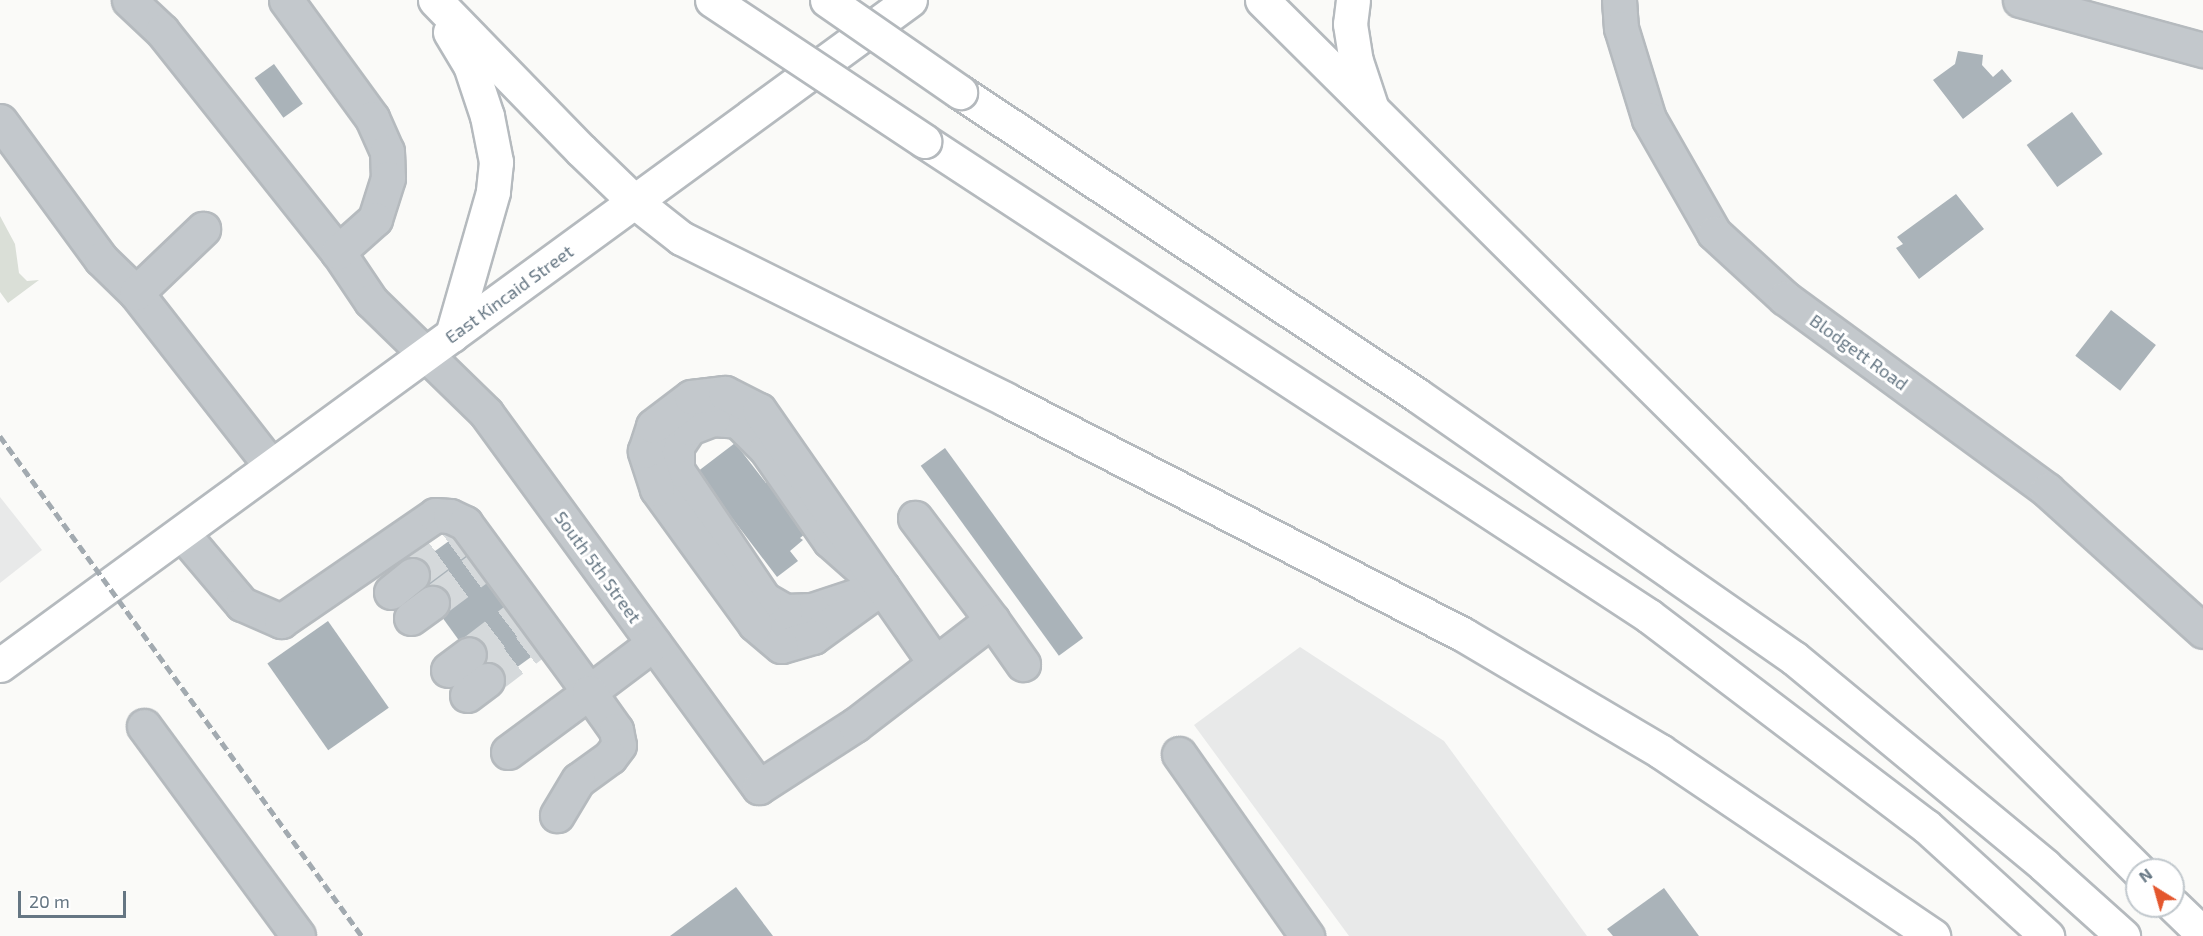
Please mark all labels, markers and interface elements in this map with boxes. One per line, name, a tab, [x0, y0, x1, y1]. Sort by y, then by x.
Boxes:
street label: East Kincaid Street	[441, 240, 577, 348]
street label: Blodgett Road	[1806, 309, 1912, 395]
street label: South 5th Street	[550, 507, 646, 627]
north arrow	[2125, 858, 2185, 918]
text: N	[2135, 864, 2155, 886]
scale bar	[21, 879, 129, 917]
text: 20 m	[29, 890, 70, 912]

